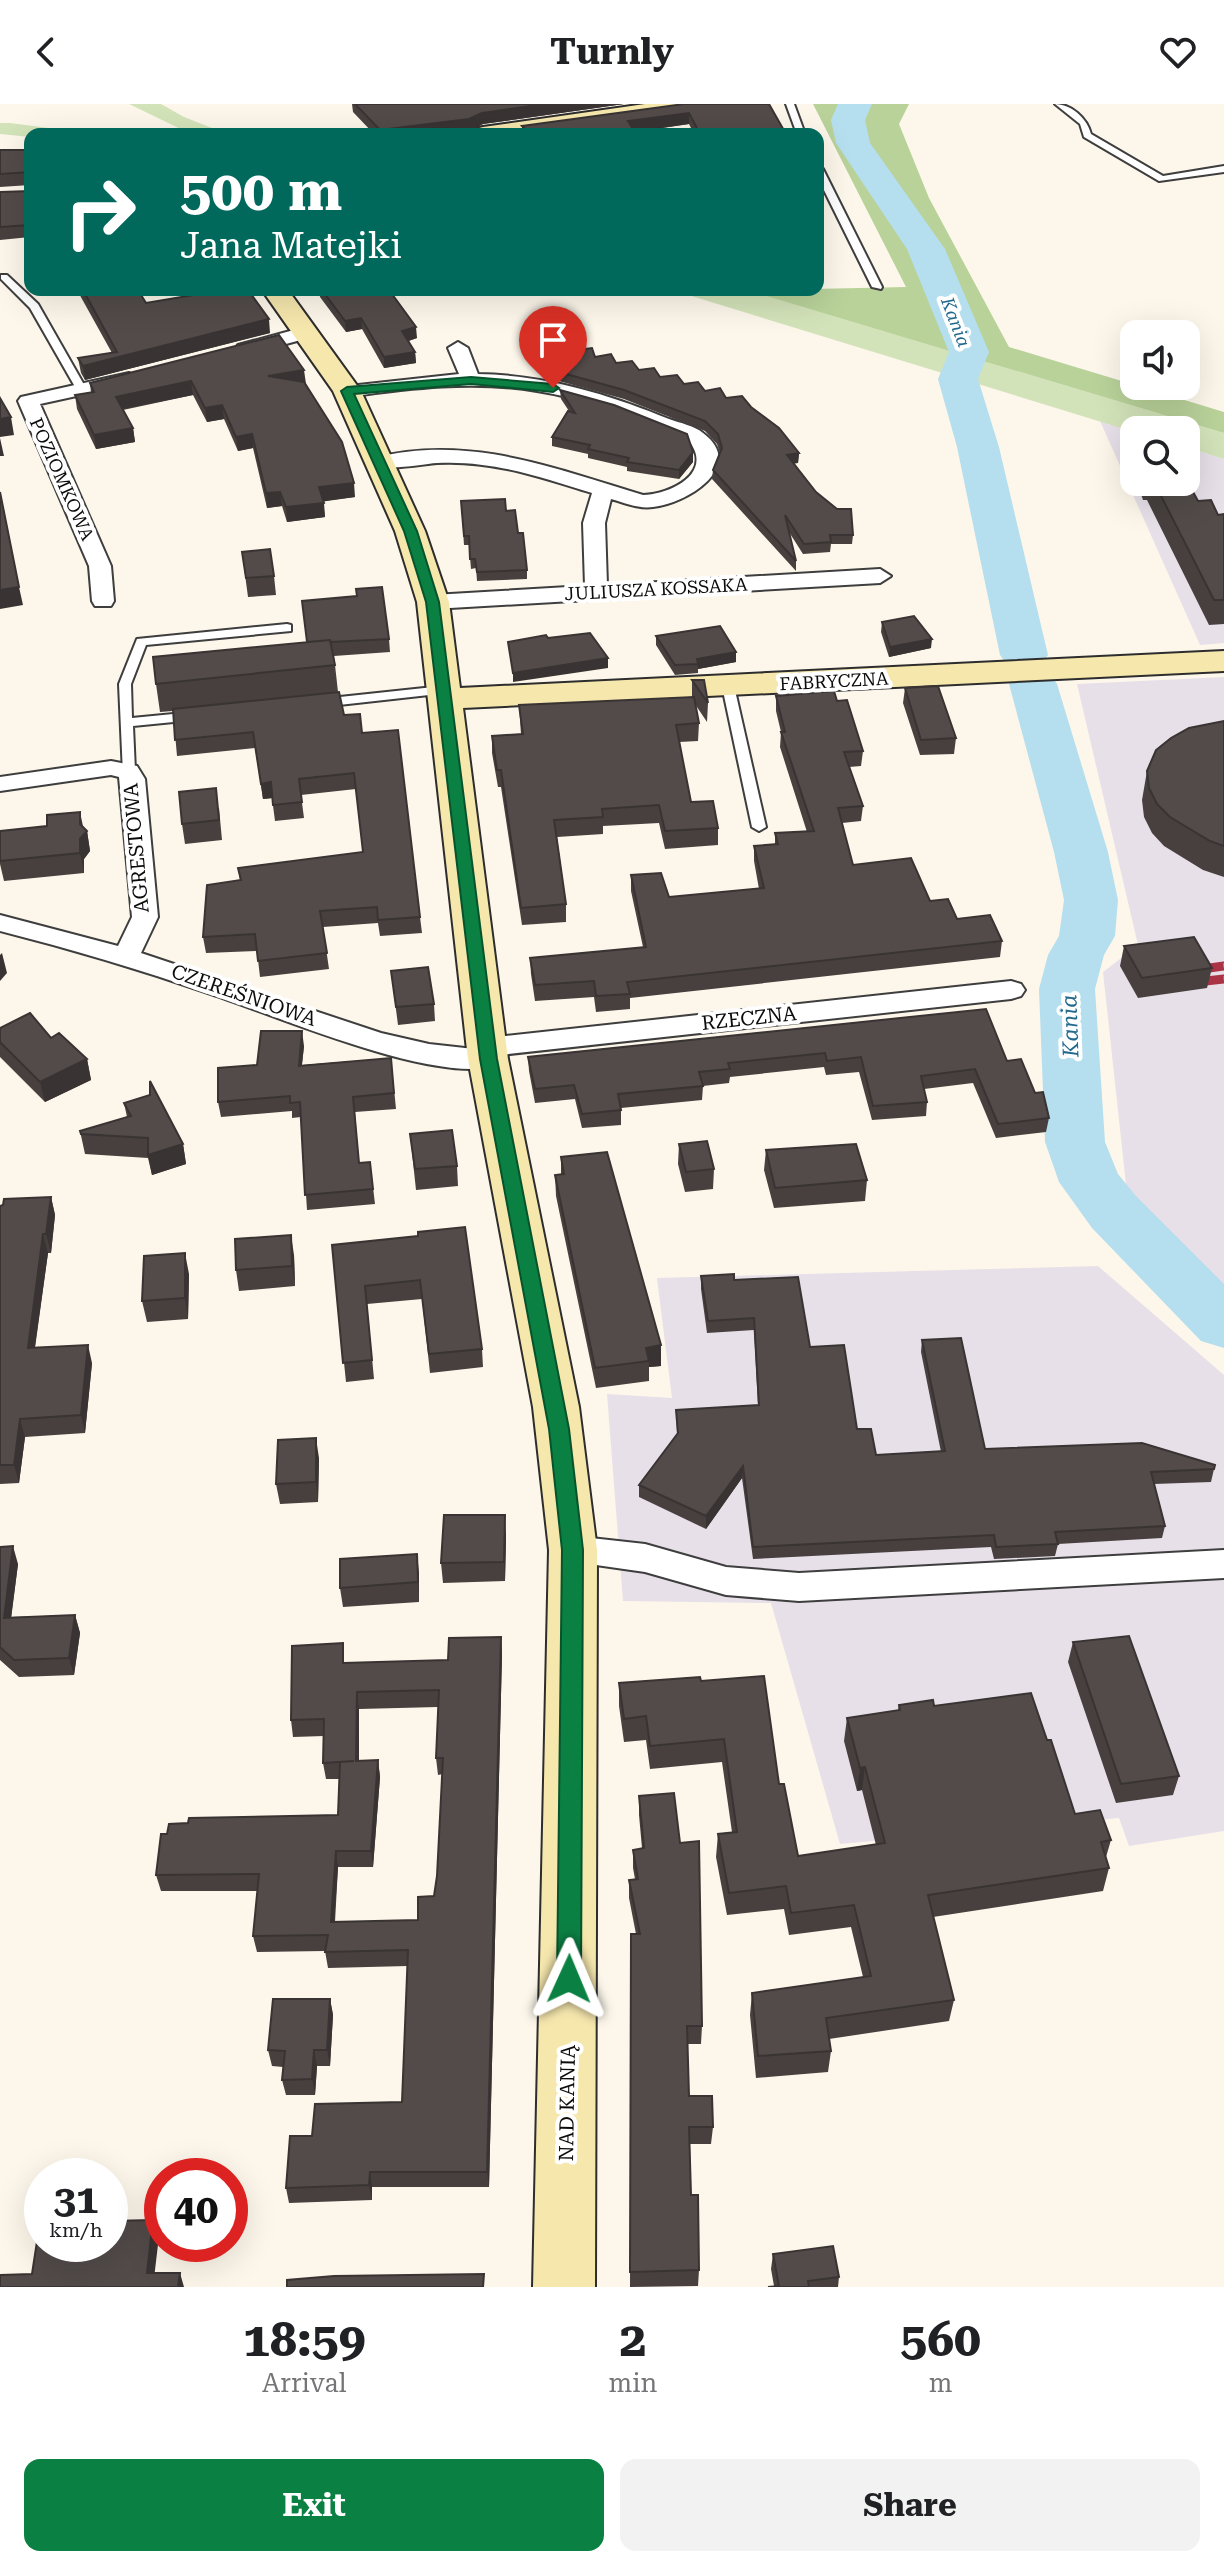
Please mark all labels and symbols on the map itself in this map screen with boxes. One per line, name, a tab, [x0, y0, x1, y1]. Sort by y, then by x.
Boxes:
water label: Kania	[937, 293, 975, 350]
pin	[519, 306, 587, 388]
street label: POZIOMKOWA	[26, 414, 99, 544]
street label: JULIUSZA KOSSAKA	[564, 574, 748, 604]
street label: FABRYCZNA	[779, 668, 889, 694]
street label: AGRESTOWA	[118, 782, 154, 914]
street label: CZEREŚNIOWA	[168, 959, 320, 1031]
water label: Kania	[1056, 994, 1084, 1059]
street label: RZECZNA	[700, 1001, 798, 1035]
position arrow	[527, 1937, 611, 2021]
street label: NAD KANIĄ	[554, 2044, 580, 2162]
speed limit sign: 40	[144, 2158, 248, 2262]

